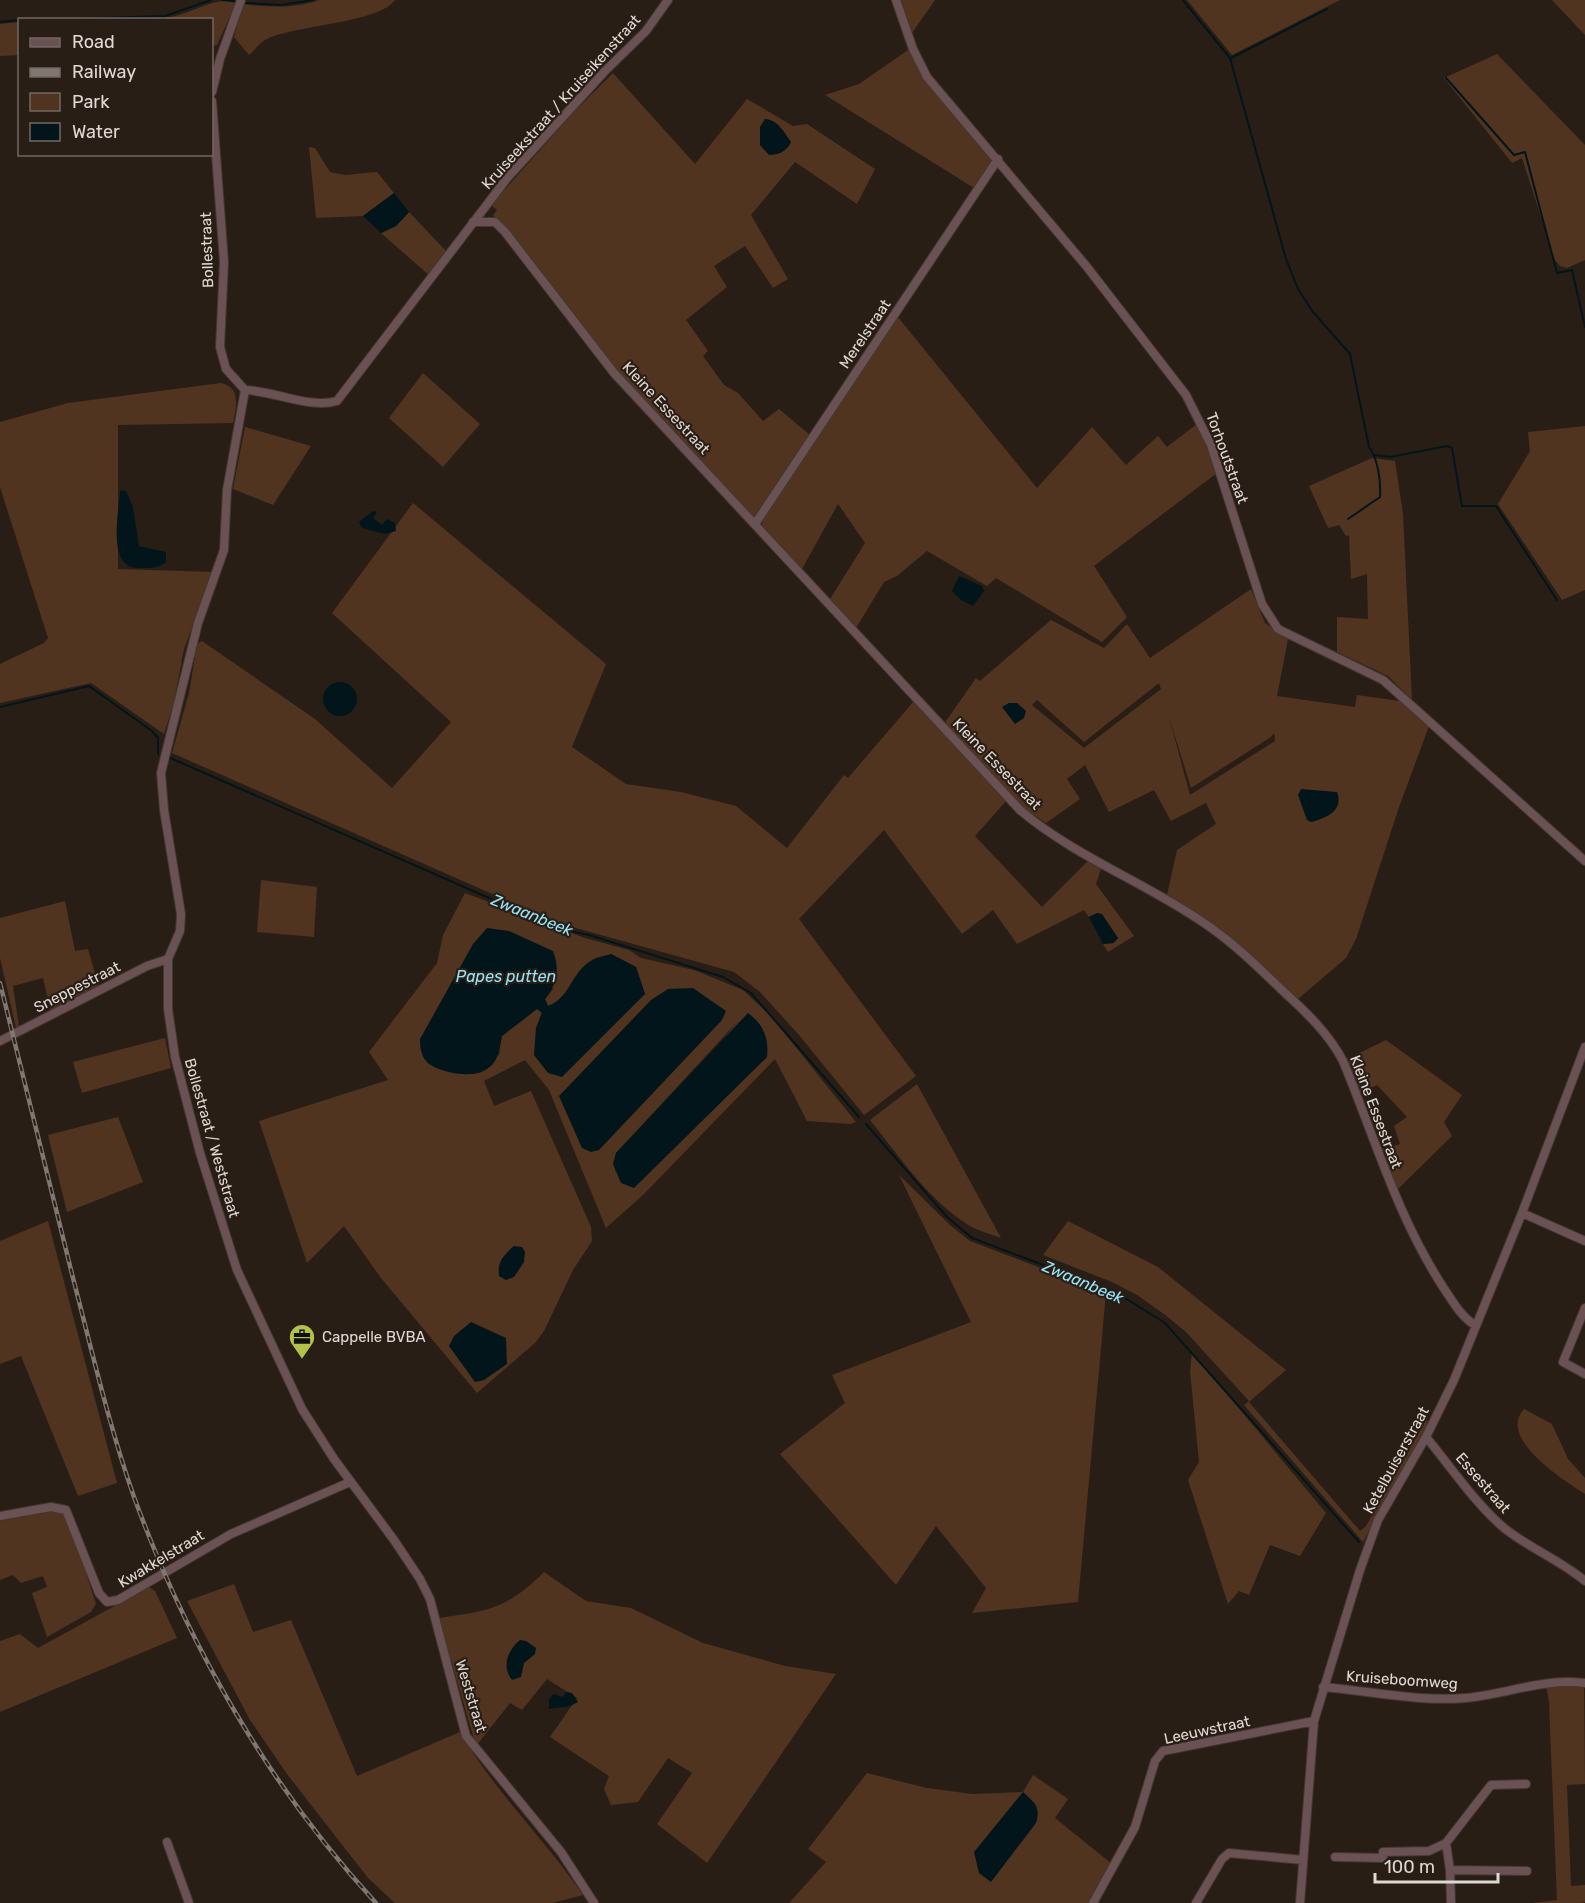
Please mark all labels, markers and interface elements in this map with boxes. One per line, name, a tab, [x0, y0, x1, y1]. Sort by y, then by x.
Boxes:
street label: Kruiseekstraat / Kruiseikenstraat	[478, 11, 644, 193]
legend	[18, 18, 213, 156]
text: Road	[72, 31, 115, 53]
text: Railway	[72, 61, 136, 83]
text: Park	[72, 91, 110, 113]
text: Water	[72, 121, 120, 143]
street label: Bollestraat	[197, 212, 217, 288]
street label: Merelstraat	[835, 296, 895, 372]
street label: Kleine Essestraat	[618, 358, 714, 458]
street label: Torhoutstraat	[1202, 410, 1252, 506]
street label: Kleine Essestraat	[949, 715, 1045, 814]
water label: Zwaanbeek	[488, 890, 576, 940]
street label: Sneppestraat	[31, 957, 123, 1016]
water label: Papes putten	[456, 967, 556, 986]
street label: Kleine Essestraat	[1346, 1053, 1406, 1171]
street label: Bollestraat / Weststraat	[181, 1056, 243, 1220]
water label: Zwaanbeek	[1039, 1256, 1127, 1308]
office icon: Cappelle BVBA	[287, 1322, 317, 1360]
place label: Cappelle BVBA	[322, 1328, 425, 1346]
street label: Ketelbuiserstraat	[1359, 1403, 1433, 1517]
street label: Essestraat	[1452, 1449, 1514, 1517]
street label: Kwakkelstraat	[115, 1526, 207, 1592]
street label: Weststraat	[451, 1657, 491, 1735]
street label: Kruiseboomweg	[1346, 1667, 1458, 1693]
street label: Leeuwstraat	[1162, 1712, 1252, 1748]
scale bar	[1375, 1846, 1498, 1884]
text: 100 m	[1384, 1856, 1435, 1878]

